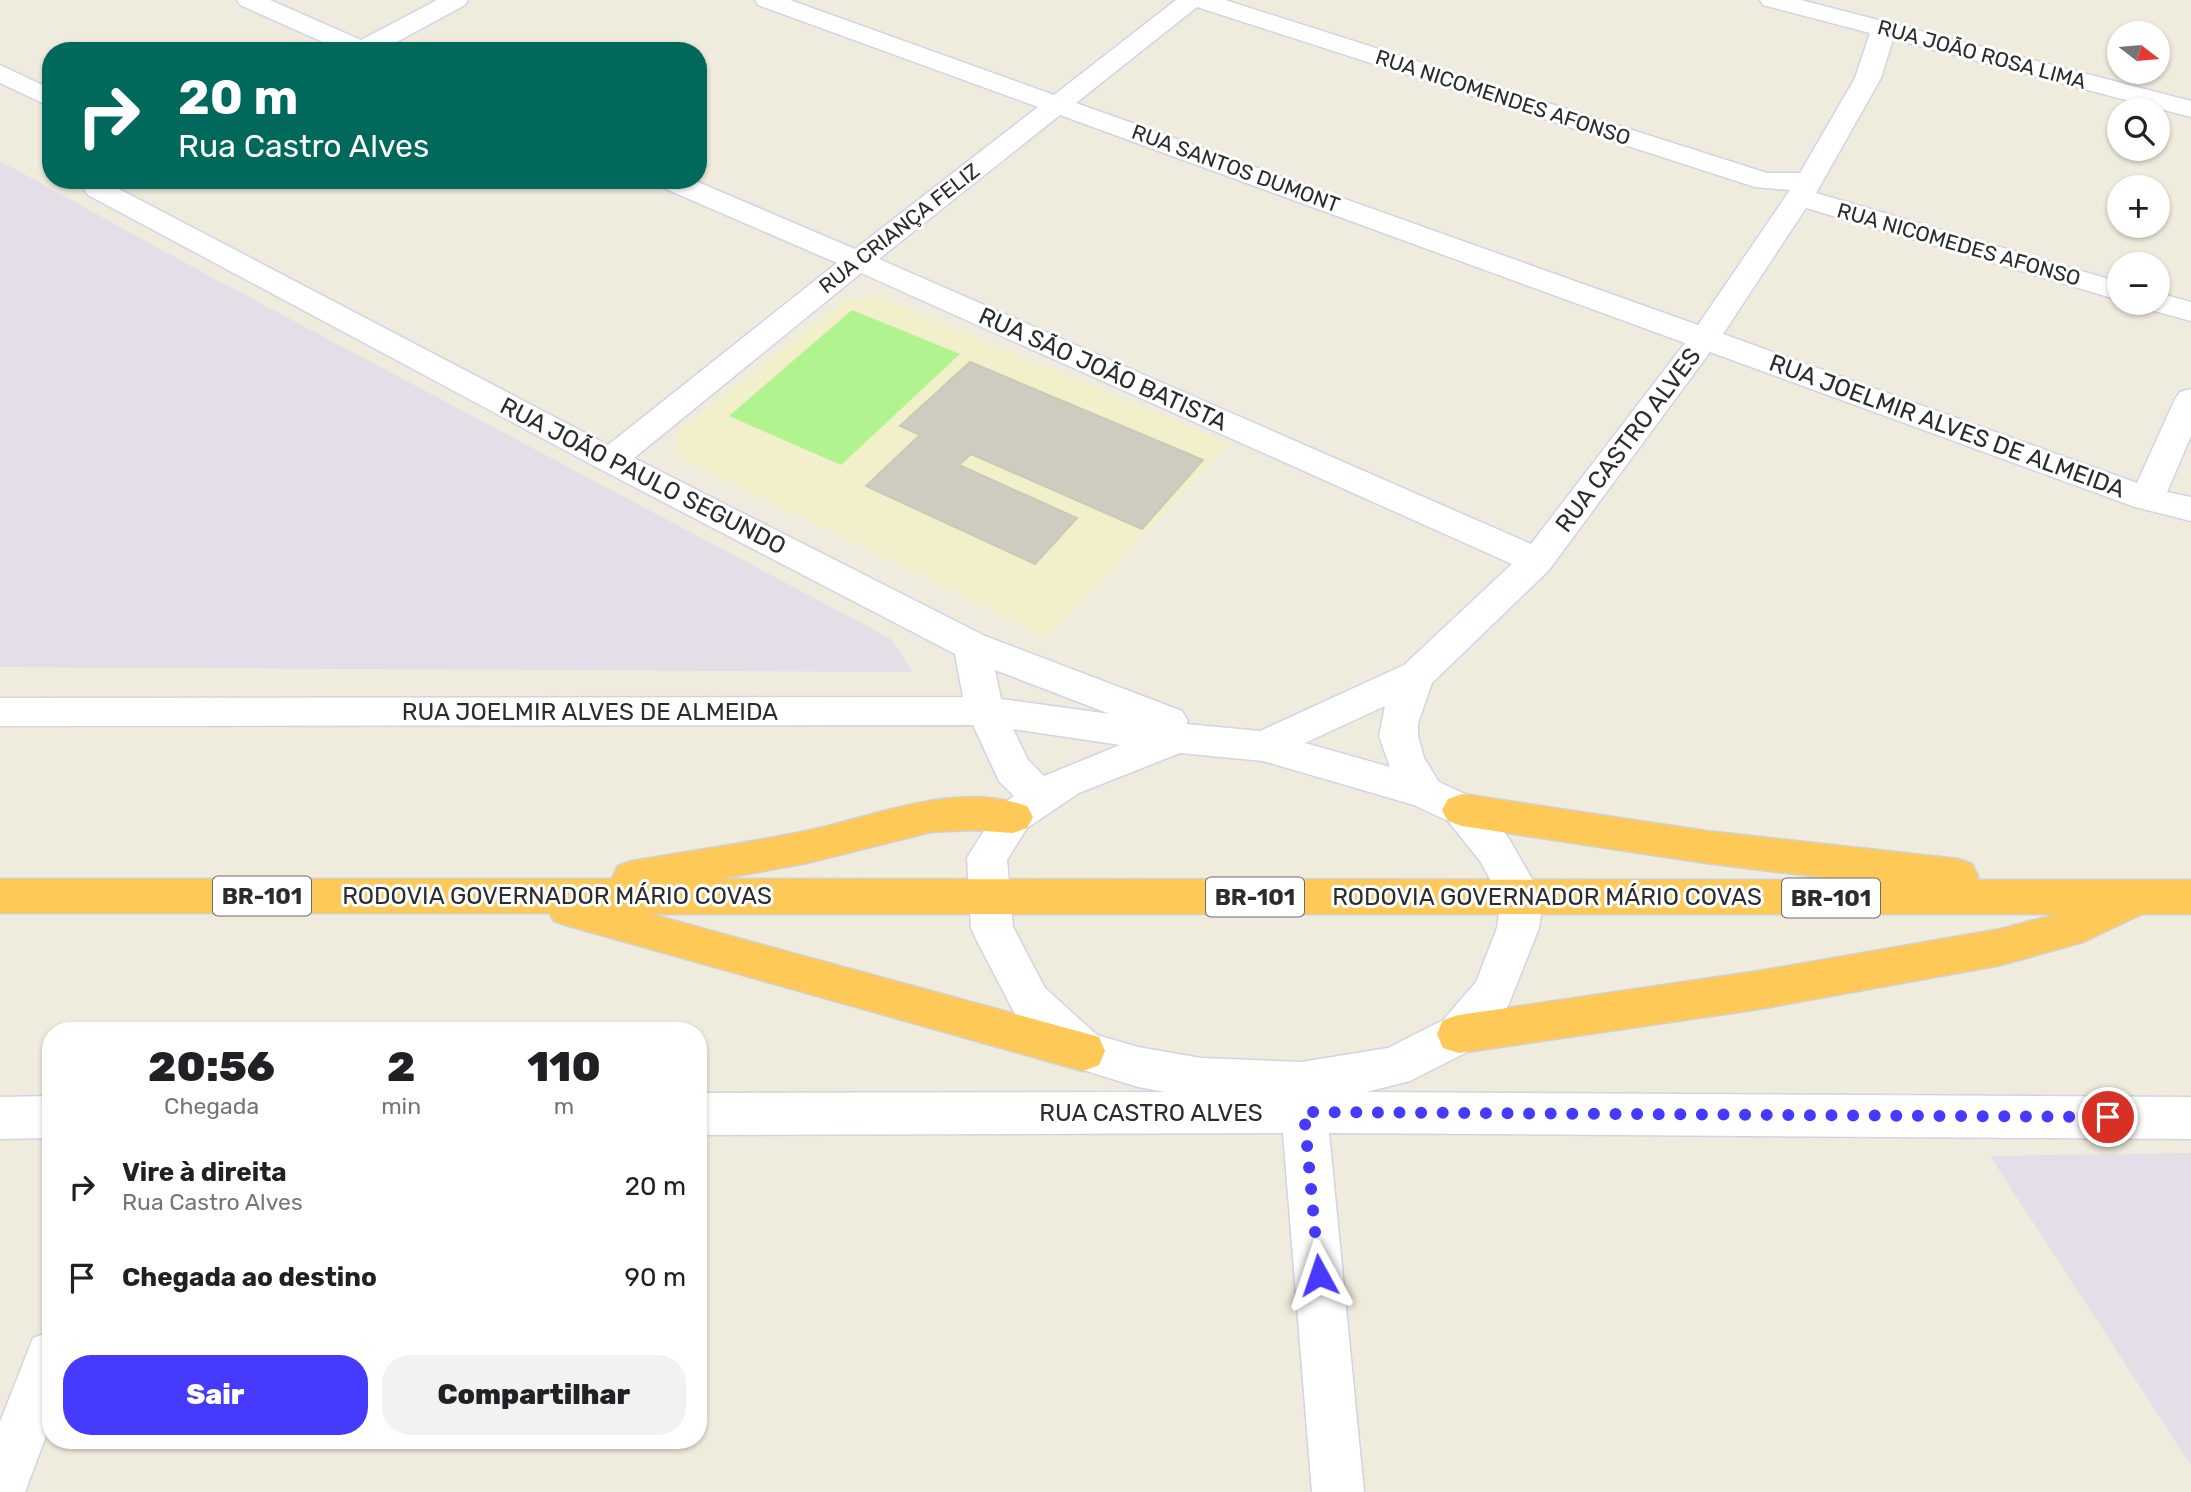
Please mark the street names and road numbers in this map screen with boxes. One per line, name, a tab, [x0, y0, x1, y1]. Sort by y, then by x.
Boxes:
street label: RUA JOÃO ROSA LIMA	[1875, 14, 2089, 94]
street label: RUA NICOMENDES AFONSO	[1372, 44, 1634, 150]
street label: RUA SANTOS DUMONT	[1129, 119, 1343, 217]
street label: RUA CRIANÇA FELIZ	[814, 158, 984, 298]
street label: RUA NICOMEDES AFONSO	[1834, 197, 2084, 291]
street label: RUA SÃO JOÃO BATISTA	[975, 302, 1231, 436]
street label: RUA CASTRO ALVES	[1550, 342, 1706, 538]
street label: RUA JOELMIR ALVES DE ALMEIDA	[1765, 348, 2129, 504]
street label: RUA JOÃO PAULO SEGUNDO	[495, 392, 791, 560]
street label: RUA JOELMIR ALVES DE ALMEIDA	[402, 698, 778, 726]
road number: BR-101	[213, 876, 311, 916]
road number: BR-101	[1206, 877, 1304, 916]
road number: BR-101	[1782, 878, 1880, 917]
street label: RODOVIA GOVERNADOR MÁRIO COVAS	[342, 882, 772, 910]
street label: RODOVIA GOVERNADOR MÁRIO COVAS	[1332, 883, 1762, 911]
street label: RUA CASTRO ALVES	[1039, 1099, 1263, 1127]

